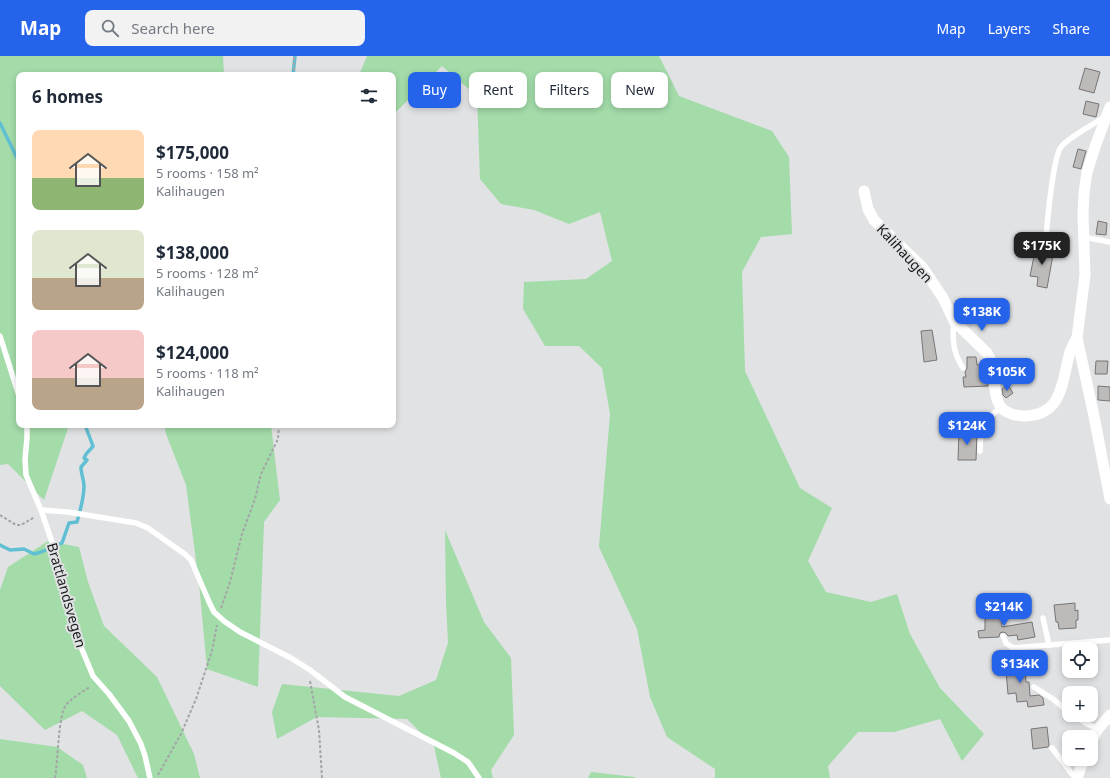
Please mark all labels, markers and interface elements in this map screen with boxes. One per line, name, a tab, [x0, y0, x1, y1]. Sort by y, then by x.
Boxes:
search box	[85, 10, 365, 46]
text: Map	[20, 15, 61, 41]
icon: search	[99, 17, 121, 39]
text: Search here	[131, 18, 215, 38]
text: Map	[937, 19, 966, 38]
text: Layers	[988, 19, 1030, 38]
text: Share	[1052, 19, 1090, 38]
chip: Buy	[408, 72, 461, 108]
chip: Rent	[469, 72, 527, 108]
chip: Filters	[535, 72, 603, 108]
chip: New	[611, 72, 668, 108]
text: 6 homes	[32, 85, 103, 108]
icon: filters	[358, 85, 380, 107]
text: $175,000	[156, 141, 229, 164]
icon: home	[64, 146, 112, 194]
text: 5 rooms · 158 m²	[156, 164, 259, 182]
text: Kalihaugen	[156, 182, 225, 200]
street label: Kalihaugen	[873, 219, 937, 287]
pin: $175K	[1014, 232, 1070, 266]
text: $175K	[1023, 236, 1061, 254]
text: $138,000	[156, 241, 229, 264]
icon: home	[64, 246, 112, 294]
text: 5 rooms · 128 m²	[156, 264, 259, 282]
text: Kalihaugen	[156, 282, 225, 300]
pin: $138K	[954, 298, 1010, 332]
text: $138K	[963, 302, 1001, 320]
text: $124,000	[156, 341, 229, 364]
icon: home	[64, 346, 112, 394]
pin: $105K	[979, 358, 1035, 392]
text: $105K	[988, 362, 1026, 380]
text: 5 rooms · 118 m²	[156, 364, 259, 382]
text: Kalihaugen	[156, 382, 225, 400]
pin: $124K	[939, 412, 995, 446]
text: $124K	[948, 416, 986, 434]
street label: Brattlandsvegen	[43, 540, 91, 650]
pin: $214K	[976, 593, 1032, 627]
text: $214K	[985, 597, 1023, 615]
map controls	[1062, 642, 1098, 766]
button: locate	[1062, 642, 1098, 678]
pin: $134K	[992, 650, 1048, 684]
text: $134K	[1001, 654, 1039, 672]
button: +	[1062, 686, 1098, 722]
button: −	[1062, 730, 1098, 766]

